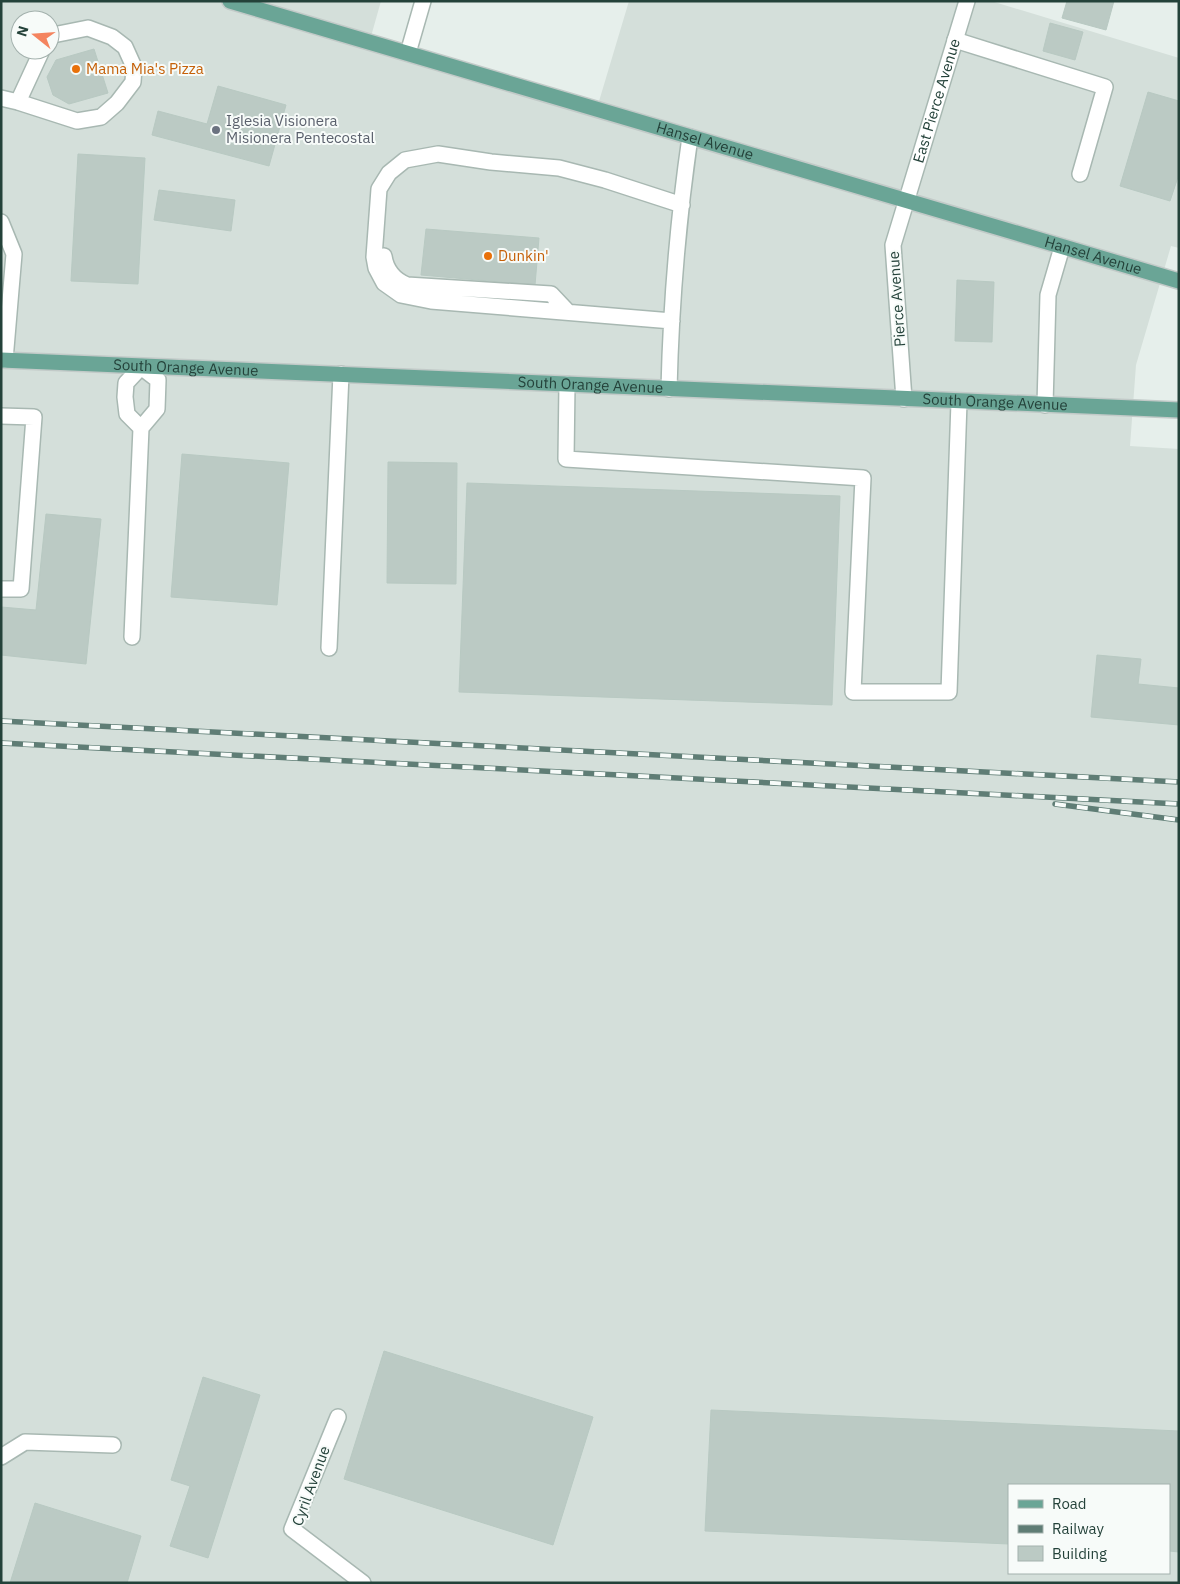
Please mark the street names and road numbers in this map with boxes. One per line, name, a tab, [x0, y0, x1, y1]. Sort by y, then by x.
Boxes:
street label: East Pierce Avenue	[908, 36, 964, 165]
street label: Hansel Avenue	[654, 117, 756, 164]
street label: Hansel Avenue	[1042, 232, 1144, 279]
street label: Pierce Avenue	[884, 251, 909, 347]
street label: South Orange Avenue	[113, 355, 259, 380]
street label: South Orange Avenue	[517, 372, 664, 397]
street label: South Orange Avenue	[922, 389, 1068, 414]
street label: Cyril Avenue	[287, 1443, 334, 1528]

